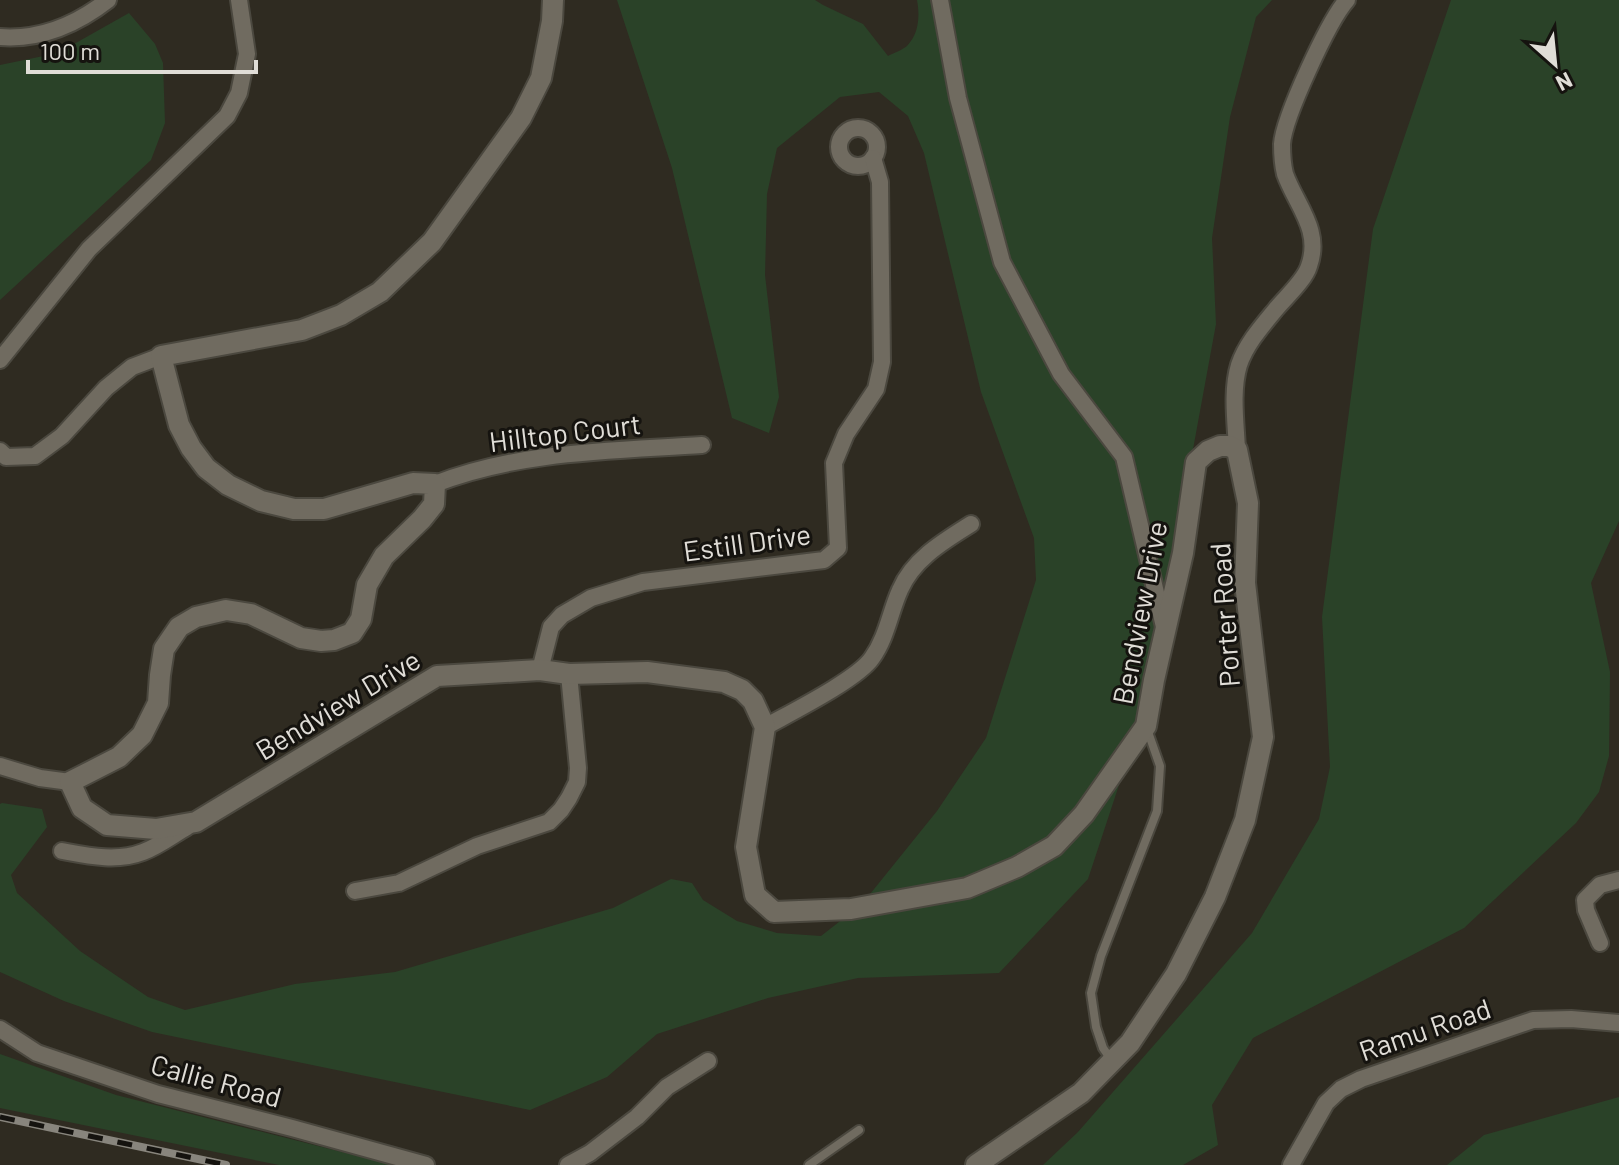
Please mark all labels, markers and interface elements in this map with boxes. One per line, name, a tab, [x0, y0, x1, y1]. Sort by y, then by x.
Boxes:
scale bar	[28, 24, 256, 74]
north arrow	[1515, 24, 1595, 104]
text: 100 m	[40, 36, 100, 65]
text: N	[1552, 68, 1577, 98]
street label: Hilltop Court	[487, 406, 643, 458]
street label: Estill Drive	[681, 516, 813, 568]
street label: Bendview Drive	[1105, 518, 1173, 707]
street label: Porter Road	[1202, 542, 1246, 688]
street label: Bendview Drive	[249, 642, 426, 767]
street label: Ramu Road	[1354, 991, 1495, 1067]
street label: Callie Road	[147, 1046, 285, 1114]

